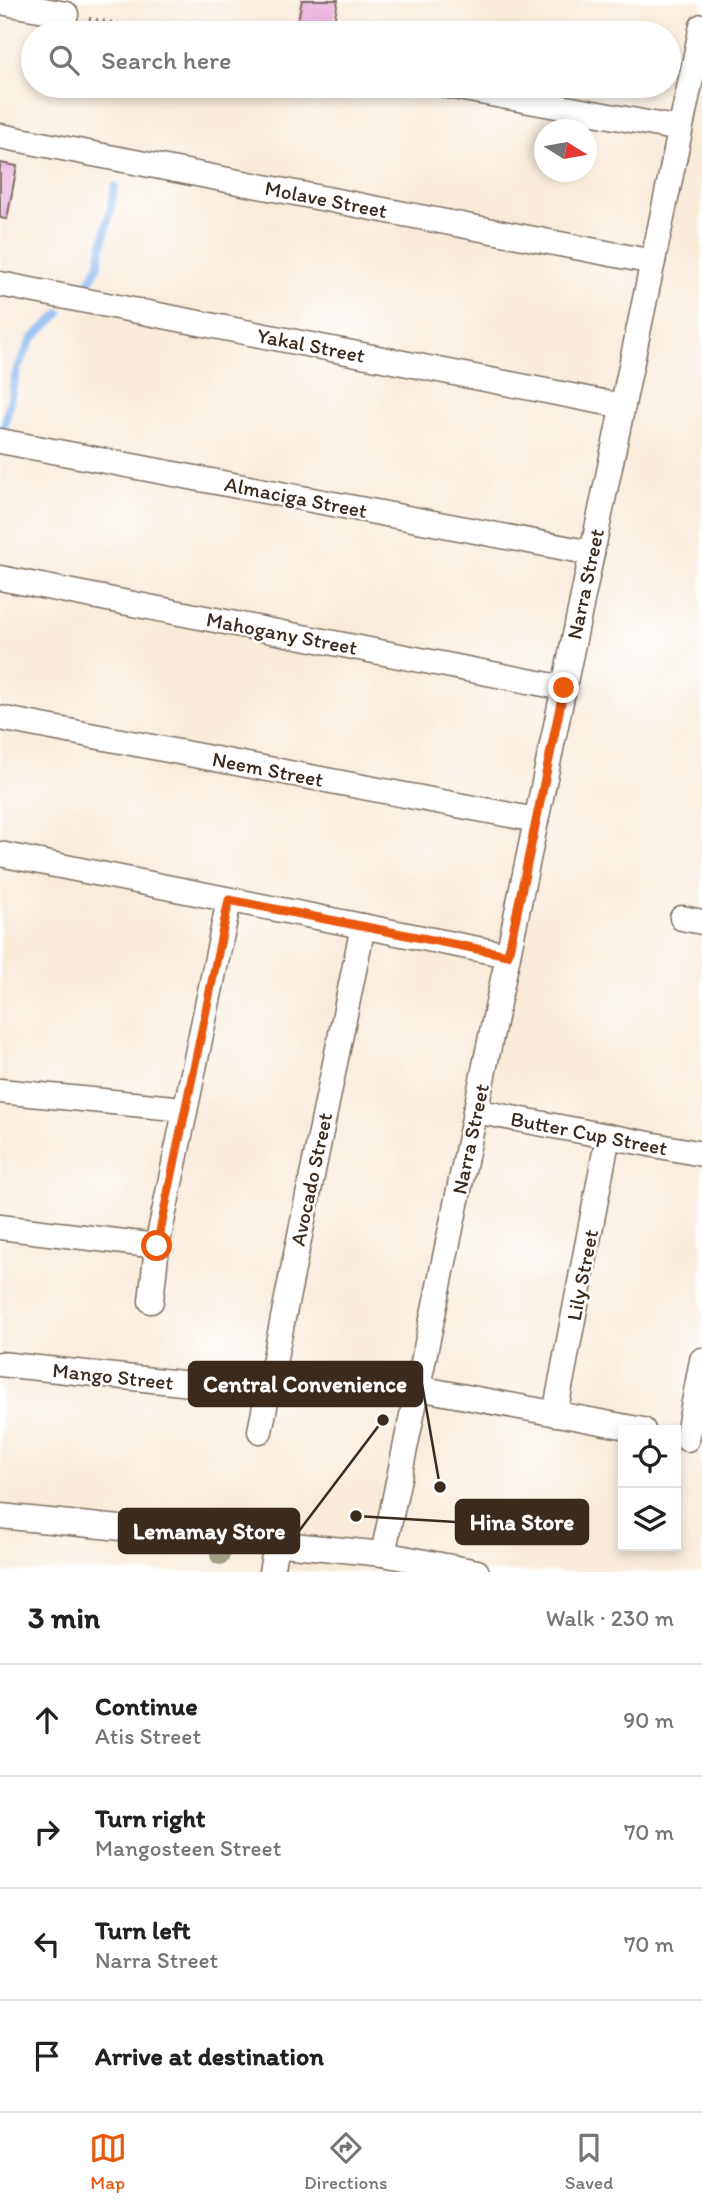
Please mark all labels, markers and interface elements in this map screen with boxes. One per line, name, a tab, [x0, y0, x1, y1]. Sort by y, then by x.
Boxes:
search box	[21, 21, 681, 98]
icon: search	[45, 41, 83, 79]
text: Search here	[101, 44, 231, 76]
north arrow	[534, 119, 597, 182]
street label: Molave Street	[263, 175, 389, 223]
street label: Yakal Street	[255, 322, 367, 368]
street label: Almaciga Street	[223, 471, 370, 523]
street label: Narra Street	[561, 526, 609, 642]
street label: Mahogany Street	[204, 606, 360, 660]
route end	[548, 672, 579, 703]
street label: Neem Street	[210, 746, 326, 792]
street label: Narra Street	[446, 1081, 494, 1197]
street label: Butter Cup Street	[508, 1106, 670, 1160]
street label: Avocado Street	[285, 1110, 337, 1248]
street label: Lily Street	[561, 1227, 603, 1323]
route start	[141, 1230, 172, 1261]
street label: Mango Street	[51, 1357, 175, 1395]
callout: Central Convenience	[189, 1362, 422, 1406]
text: Central Convenience	[203, 1370, 407, 1398]
map controls	[618, 1425, 681, 1551]
button: locate	[618, 1425, 681, 1488]
button: layers	[618, 1488, 681, 1551]
callout: Hina Store	[456, 1500, 588, 1544]
text: Hina Store	[470, 1508, 574, 1536]
callout: Lemamay Store	[119, 1509, 299, 1553]
text: Lemamay Store	[133, 1517, 285, 1545]
text: 3 min	[28, 1599, 100, 1636]
text: Walk · 230 m	[546, 1604, 674, 1632]
text: Continue	[95, 1690, 198, 1722]
icon: ahead	[28, 1701, 66, 1739]
text: 90 m	[623, 1706, 674, 1734]
text: Atis Street	[95, 1722, 201, 1750]
text: Turn right	[95, 1802, 206, 1834]
icon: right	[28, 1813, 66, 1851]
text: 70 m	[624, 1818, 674, 1846]
text: Mangosteen Street	[95, 1834, 281, 1862]
text: Turn left	[95, 1914, 191, 1946]
icon: left	[28, 1925, 66, 1963]
text: 70 m	[624, 1930, 674, 1958]
text: Narra Street	[95, 1946, 218, 1974]
icon: arrive	[28, 2037, 66, 2075]
text: Arrive at destination	[95, 2040, 324, 2072]
tab: Map	[89, 2129, 127, 2194]
tab: Directions	[304, 2129, 388, 2194]
tab: Saved	[565, 2129, 613, 2194]

